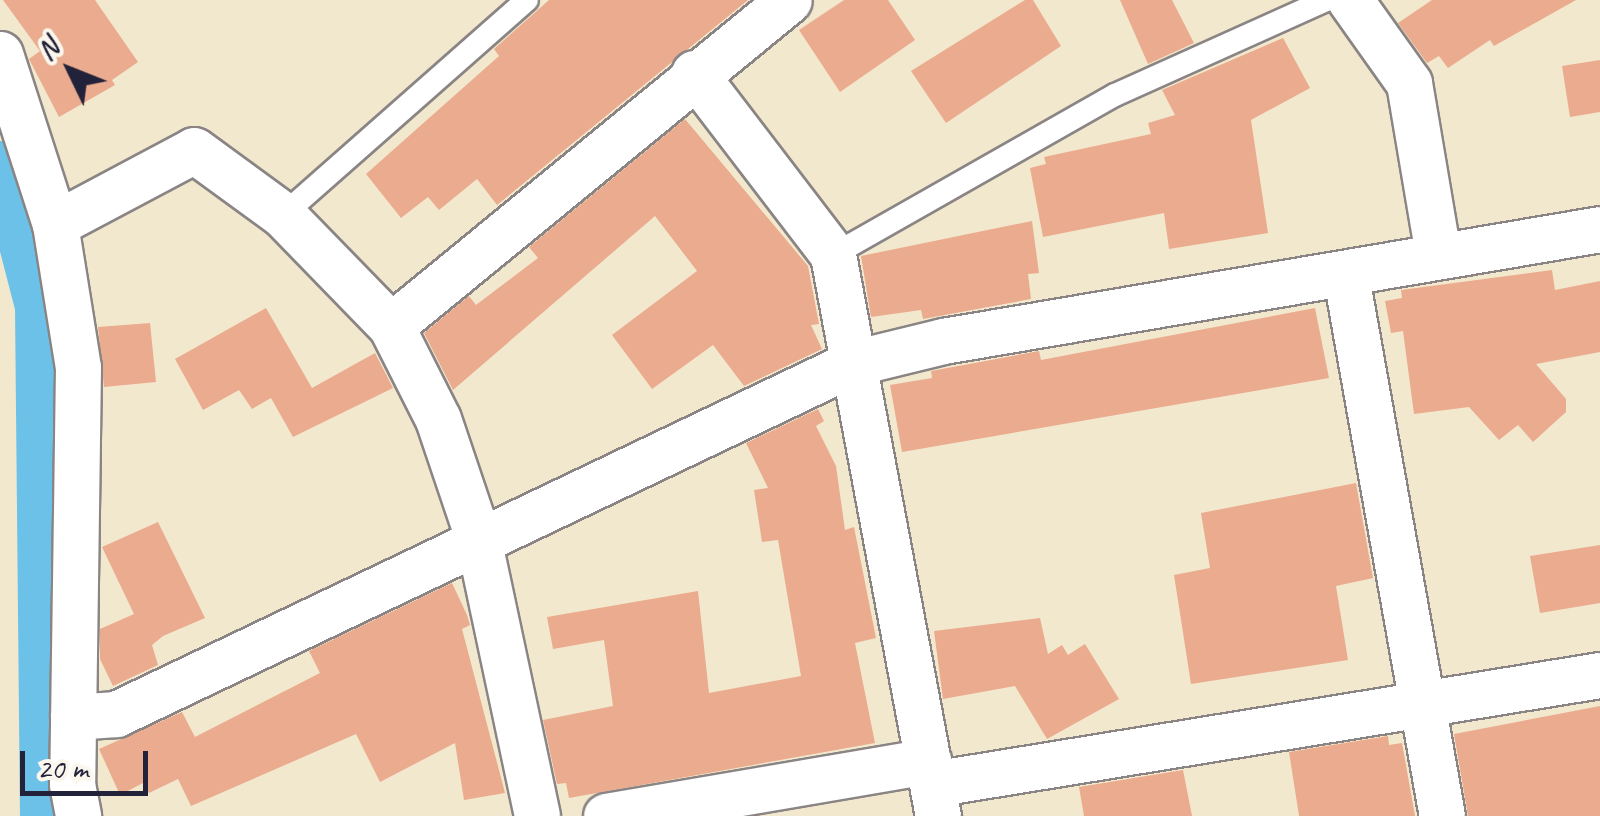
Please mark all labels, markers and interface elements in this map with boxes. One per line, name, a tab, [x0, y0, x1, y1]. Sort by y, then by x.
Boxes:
north arrow	[20, 20, 120, 120]
text: N	[29, 31, 66, 67]
scale bar	[25, 731, 152, 793]
text: 20 m	[37, 749, 88, 787]

